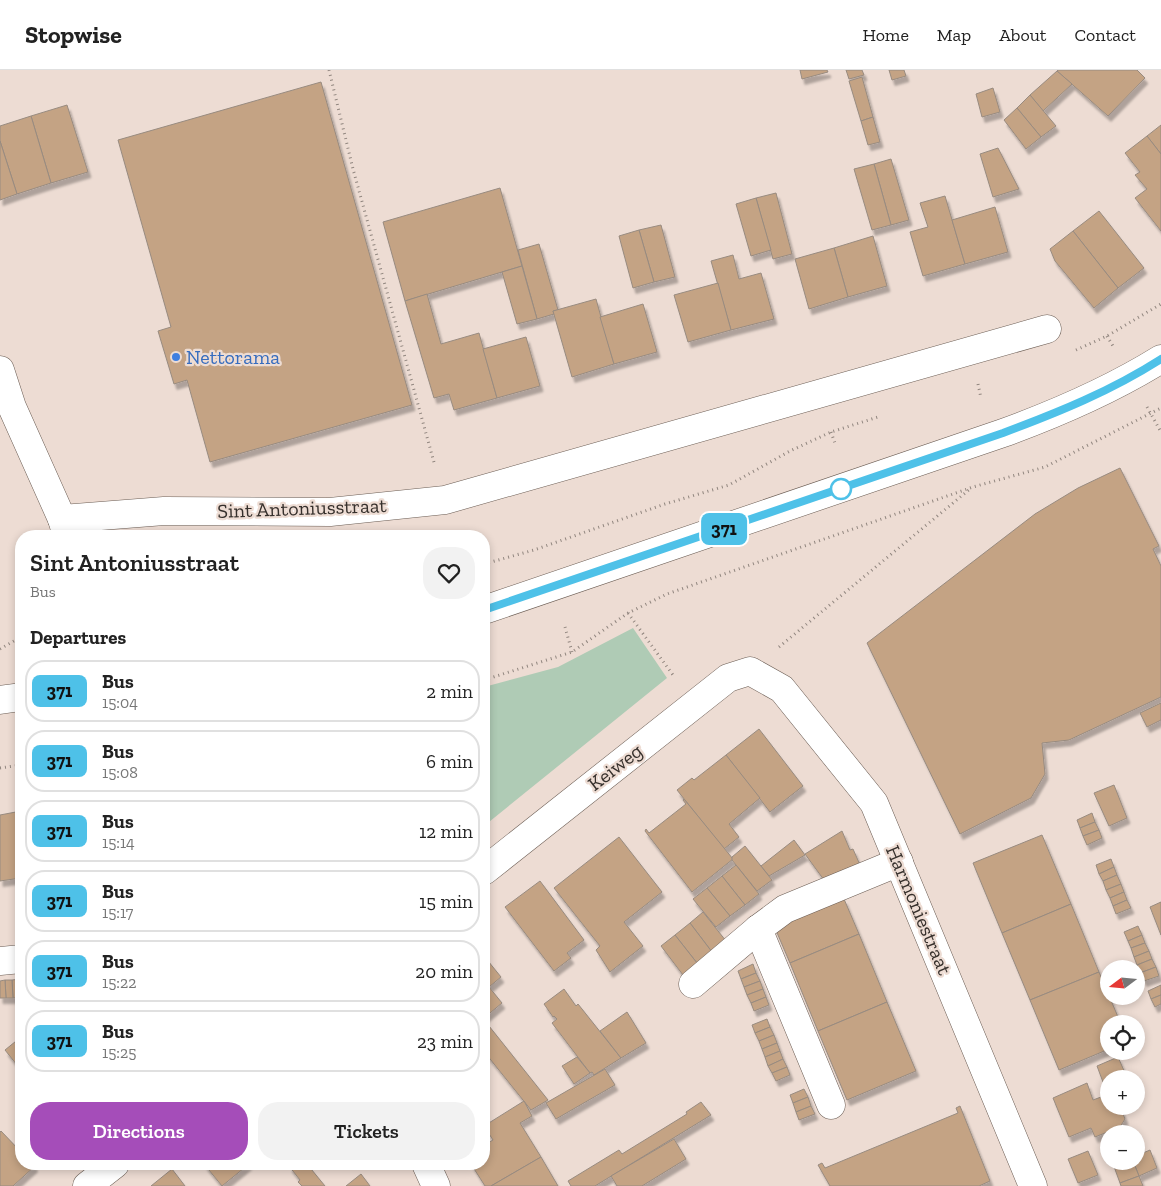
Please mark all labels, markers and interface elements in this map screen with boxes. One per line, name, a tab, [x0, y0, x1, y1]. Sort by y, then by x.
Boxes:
text: Stopwise	[25, 20, 122, 49]
text: Home	[862, 24, 909, 46]
text: Map	[937, 24, 971, 46]
text: About	[999, 24, 1046, 46]
text: Contact	[1074, 24, 1136, 46]
place label: Nettorama	[186, 345, 280, 369]
marker: Nettorama	[170, 351, 182, 363]
unlabelled marker	[830, 478, 852, 500]
street label: Sint Antoniusstraat	[217, 493, 388, 523]
line badge: 371	[695, 513, 753, 545]
text: 371	[711, 518, 737, 540]
button: heart	[423, 547, 475, 599]
text: Sint Antoniusstraat	[30, 548, 239, 577]
text: Bus	[30, 582, 56, 601]
text: Departures	[30, 626, 126, 649]
text: Bus	[102, 670, 134, 693]
text: 371	[47, 680, 72, 702]
text: 2 min	[426, 680, 473, 703]
text: 15:04	[102, 693, 138, 712]
street label: Keiweg	[583, 738, 647, 796]
text: Bus	[102, 740, 134, 763]
text: 371	[47, 750, 72, 772]
text: 6 min	[426, 750, 473, 773]
text: 15:08	[102, 763, 138, 782]
text: Bus	[102, 810, 134, 833]
text: 371	[47, 820, 72, 842]
text: 12 min	[419, 820, 473, 843]
text: 15:14	[102, 833, 135, 852]
street label: Harmoniestraat	[881, 842, 957, 979]
text: Bus	[102, 880, 134, 903]
text: 371	[47, 890, 72, 912]
text: 15 min	[419, 890, 473, 913]
text: 15:17	[102, 903, 133, 922]
text: Bus	[102, 950, 134, 973]
text: 371	[47, 960, 72, 982]
text: 20 min	[415, 960, 473, 983]
north arrow	[1100, 960, 1145, 1005]
map controls	[1100, 960, 1145, 1170]
text: 15:22	[102, 973, 136, 992]
button: locate	[1100, 1015, 1145, 1060]
text: Bus	[102, 1020, 134, 1043]
text: 371	[47, 1030, 72, 1052]
text: 23 min	[417, 1030, 473, 1053]
text: 15:25	[102, 1043, 136, 1062]
button: +	[1100, 1070, 1145, 1115]
button: Directions	[30, 1102, 248, 1160]
button: Tickets	[258, 1102, 475, 1160]
button: −	[1100, 1125, 1145, 1170]

